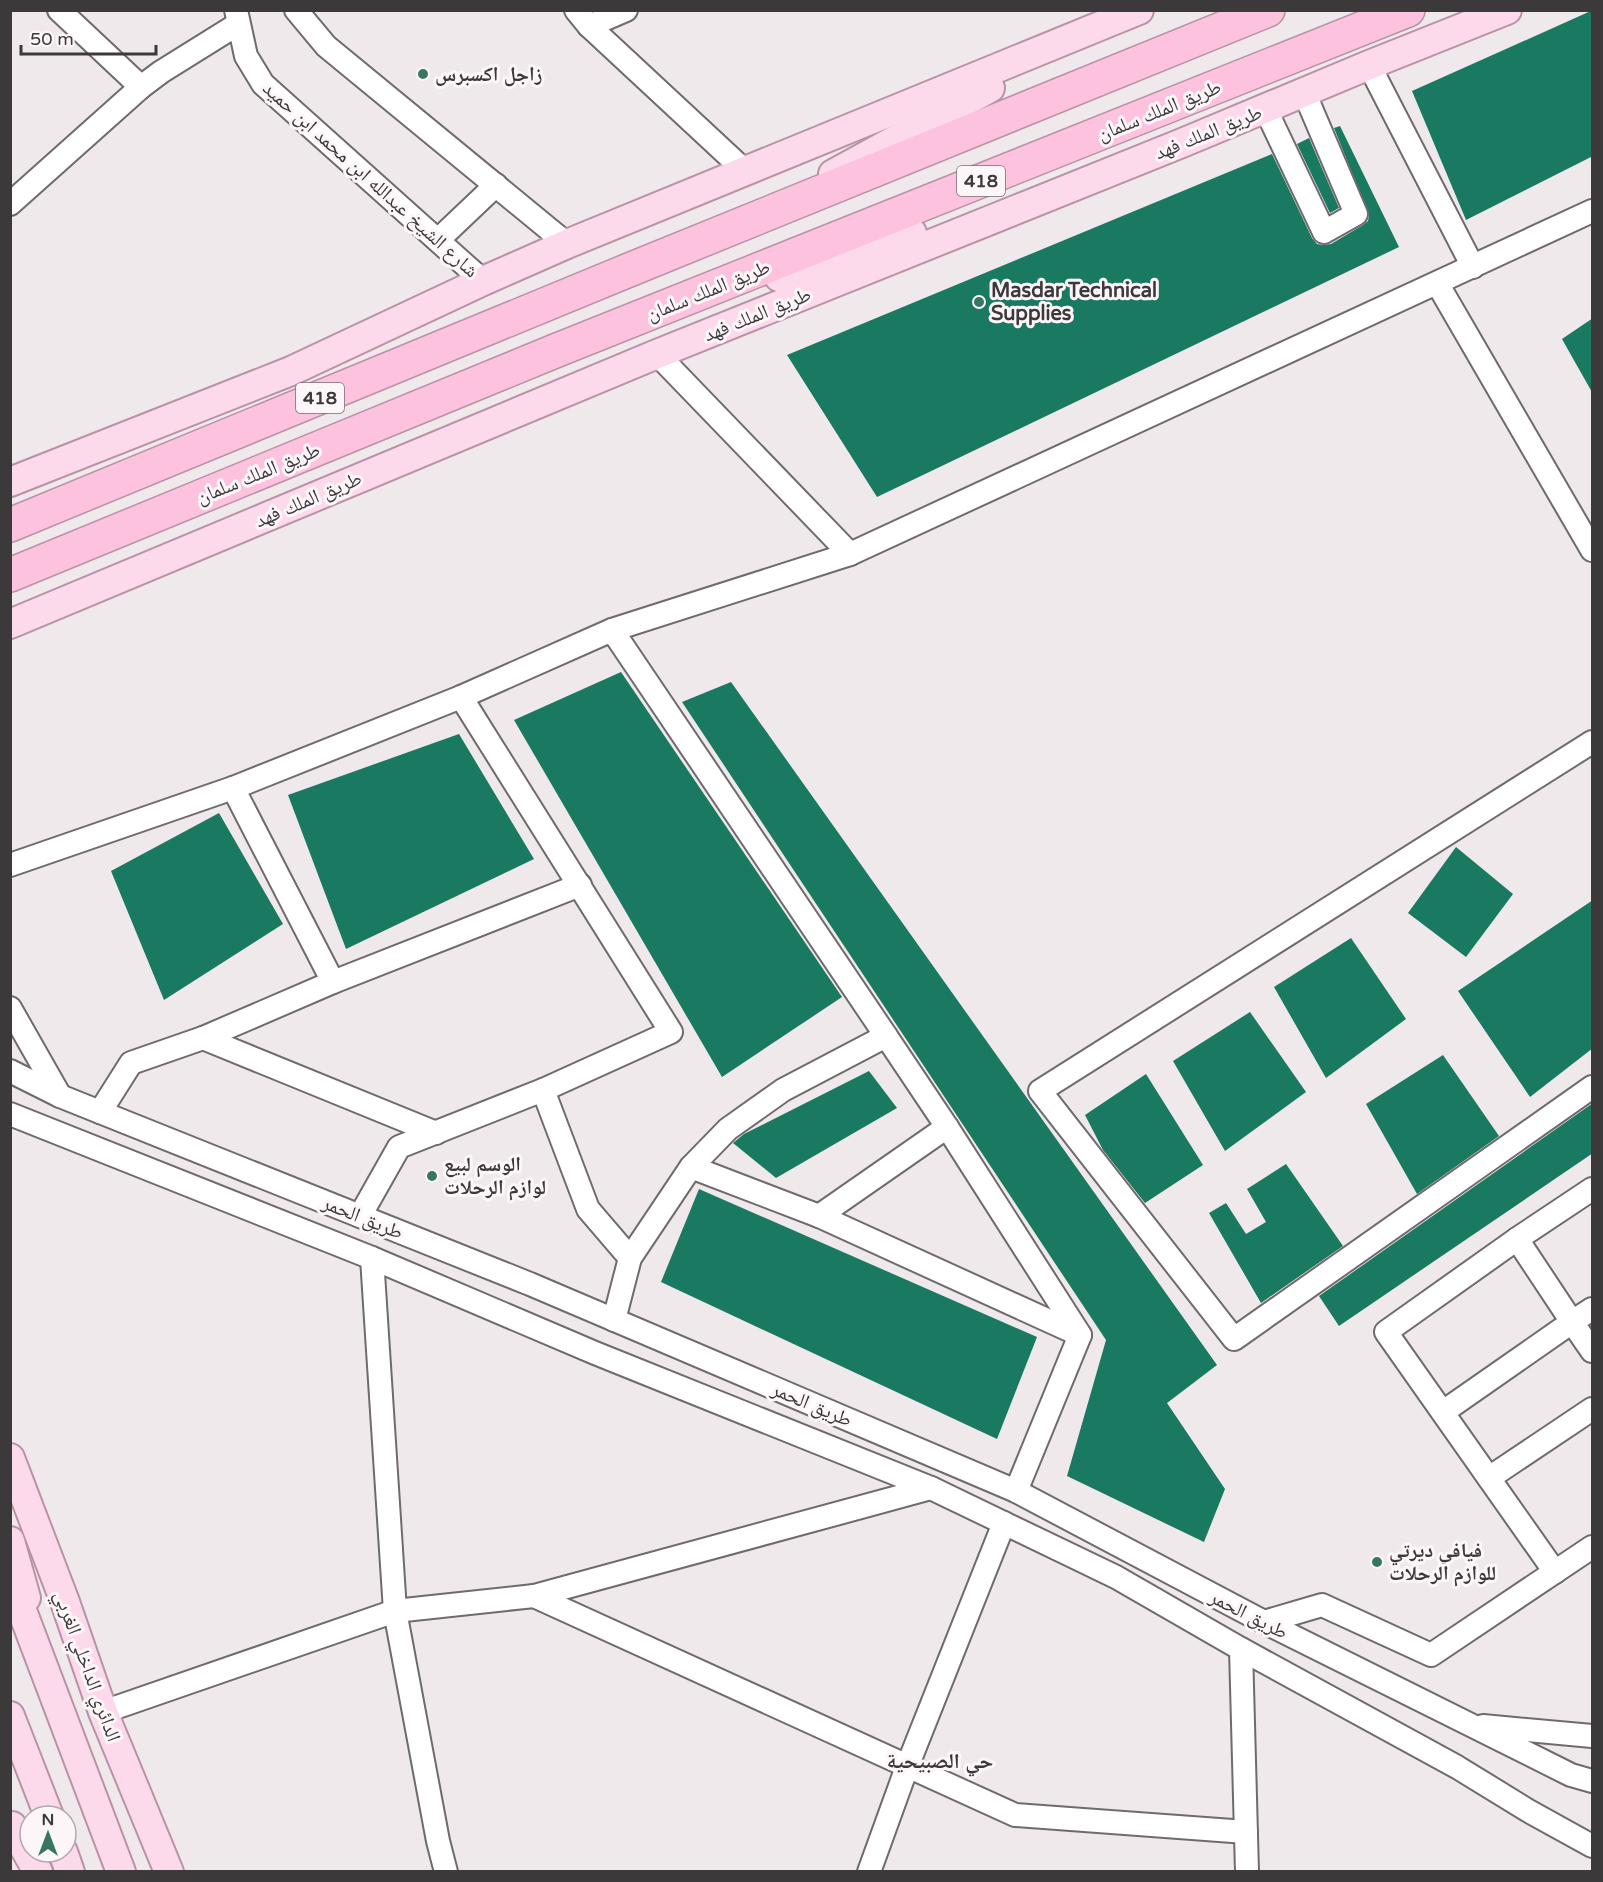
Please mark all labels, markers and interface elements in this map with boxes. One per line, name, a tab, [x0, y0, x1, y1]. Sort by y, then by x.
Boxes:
scale bar	[21, 18, 156, 56]
text: 50 m	[30, 28, 74, 50]
place label: زاجل اكسبرس	[435, 63, 542, 87]
marker: زاجل اكسبرس	[416, 67, 430, 81]
street label: طريق الملك سلمان	[1094, 75, 1225, 147]
street label: شارع الشيخ عبدالله ابن محمد ابن حميد	[257, 76, 483, 283]
street label: طريق الملك فهد	[1151, 100, 1266, 165]
road number: 418	[957, 166, 1005, 196]
street label: طريق الملك سلمان	[643, 255, 774, 327]
place label: Masdar Technical Supplies	[991, 279, 1157, 326]
street label: طريق الملك فهد	[700, 282, 815, 347]
marker: Masdar Technical Supplies	[972, 295, 986, 309]
road number: 418	[296, 383, 344, 413]
street label: طريق الملك سلمان	[193, 438, 324, 510]
street label: طريق الملك فهد	[251, 467, 365, 533]
place label: الوسم لبيع لوازم الرحلات	[444, 1153, 546, 1201]
marker: الوسم لبيع لوازم الرحلات	[425, 1169, 439, 1183]
street label: طريق الحمر	[318, 1191, 406, 1245]
street label: طريق الحمر	[767, 1377, 855, 1433]
place label: فيافي ديرتي للوازم الرحلات	[1389, 1539, 1496, 1587]
marker: فيافي ديرتي للوازم الرحلات	[1370, 1555, 1384, 1569]
street label: طريق الحمر	[1204, 1584, 1292, 1645]
street label: الدائري الداخلي الغربي	[46, 1588, 125, 1746]
district label: حي الصبيحية	[887, 1749, 993, 1777]
north arrow	[18, 1804, 78, 1864]
text: N	[42, 1810, 54, 1830]

